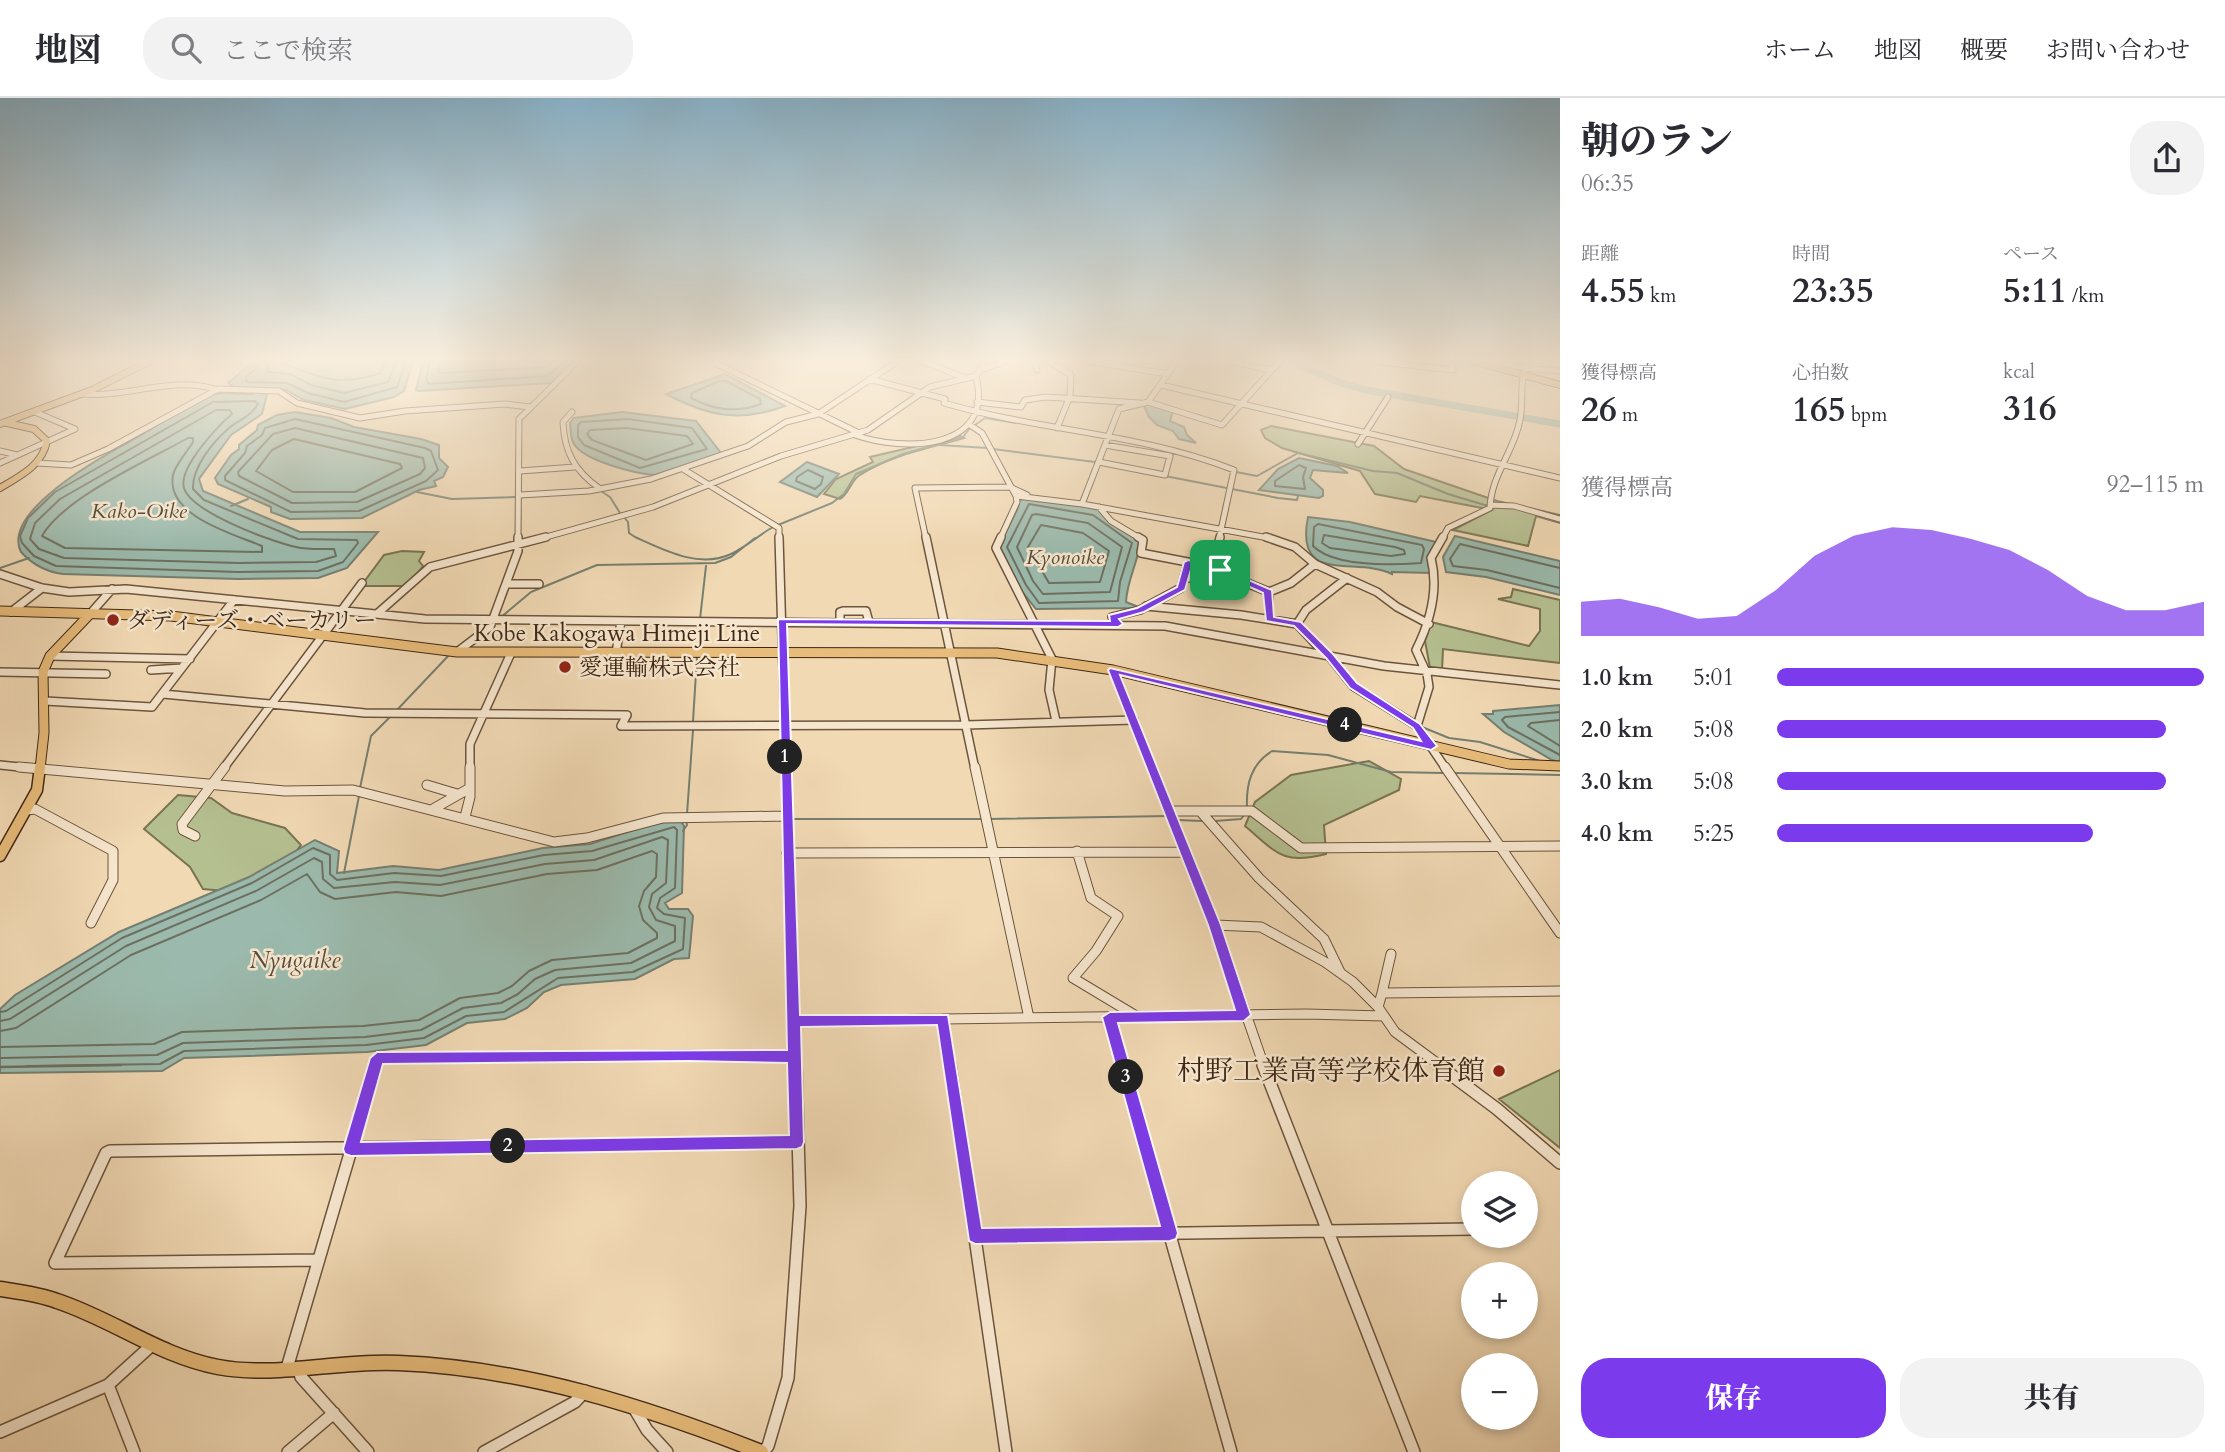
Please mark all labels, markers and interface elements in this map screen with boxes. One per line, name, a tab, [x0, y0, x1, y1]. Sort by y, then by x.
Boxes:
search box	[143, 17, 633, 80]
text: 地図	[35, 28, 101, 73]
icon: search	[167, 29, 205, 67]
text: ここで検索	[223, 33, 353, 68]
text: ホーム	[1764, 34, 1836, 67]
text: 地図	[1874, 34, 1922, 67]
text: 概要	[1960, 34, 2008, 67]
text: お問い合わせ	[2046, 34, 2190, 67]
text: 朝のラン	[1581, 116, 1733, 168]
button: share	[2130, 121, 2204, 195]
text: 06:35	[1581, 168, 1634, 199]
text: 距離	[1581, 241, 1619, 267]
text: 時間	[1792, 241, 1830, 267]
text: ペース	[2003, 241, 2059, 267]
text: 4.55	[1581, 267, 1645, 315]
text: 23:35	[1792, 267, 1874, 315]
text: 5:11	[2003, 267, 2067, 315]
text: km	[1645, 283, 1676, 309]
text: /km	[2067, 283, 2104, 309]
text: kcal	[2003, 359, 2035, 385]
text: 獲得標高	[1581, 360, 1657, 386]
text: 心拍数	[1792, 360, 1849, 386]
text: 316	[2003, 385, 2057, 433]
text: 26	[1581, 386, 1617, 434]
text: 165	[1792, 386, 1846, 434]
text: m	[1617, 402, 1638, 428]
text: bpm	[1846, 402, 1887, 428]
text: 92–115 m	[2107, 469, 2204, 500]
text: 獲得標高	[1581, 472, 1673, 503]
water label: Kako-Oike	[91, 497, 188, 526]
pin	[1190, 540, 1250, 600]
water label: Kyonoike	[1026, 543, 1105, 572]
icon: arrive	[1201, 551, 1239, 589]
place label: ダディーズ・ベーカリー	[127, 605, 377, 636]
marker: ダディーズ・ベーカリー	[105, 612, 121, 628]
street label: Kobe Kakogawa Himeji Line	[474, 618, 760, 649]
place label: 愛運輸株式会社	[579, 652, 740, 683]
marker: 愛運輸株式会社	[557, 659, 573, 675]
text: 1.0 km	[1581, 662, 1653, 693]
text: 5:01	[1693, 662, 1734, 693]
pin: 4	[1328, 708, 1362, 742]
text: 4	[1340, 711, 1349, 737]
text: 2.0 km	[1581, 714, 1653, 745]
text: 5:08	[1693, 714, 1734, 745]
pin: 1	[768, 740, 802, 774]
text: 1	[780, 743, 789, 769]
text: 3.0 km	[1581, 766, 1653, 797]
text: 5:08	[1693, 766, 1734, 797]
text: 4.0 km	[1581, 818, 1653, 849]
text: 5:25	[1693, 818, 1734, 849]
water label: Nyugaike	[249, 944, 341, 977]
place label: 村野工業高等学校体育館	[1177, 1052, 1485, 1090]
pin: 3	[1108, 1060, 1144, 1094]
text: 3	[1121, 1063, 1130, 1089]
marker: 村野工業高等学校体育館	[1491, 1063, 1507, 1079]
pin: 2	[490, 1128, 526, 1164]
text: 2	[503, 1132, 512, 1158]
map controls	[1461, 1171, 1538, 1430]
button: layers	[1461, 1171, 1538, 1248]
button: +	[1461, 1262, 1538, 1339]
button: −	[1461, 1353, 1538, 1430]
button: 保存	[1581, 1358, 1886, 1438]
button: 共有	[1900, 1358, 2204, 1438]

